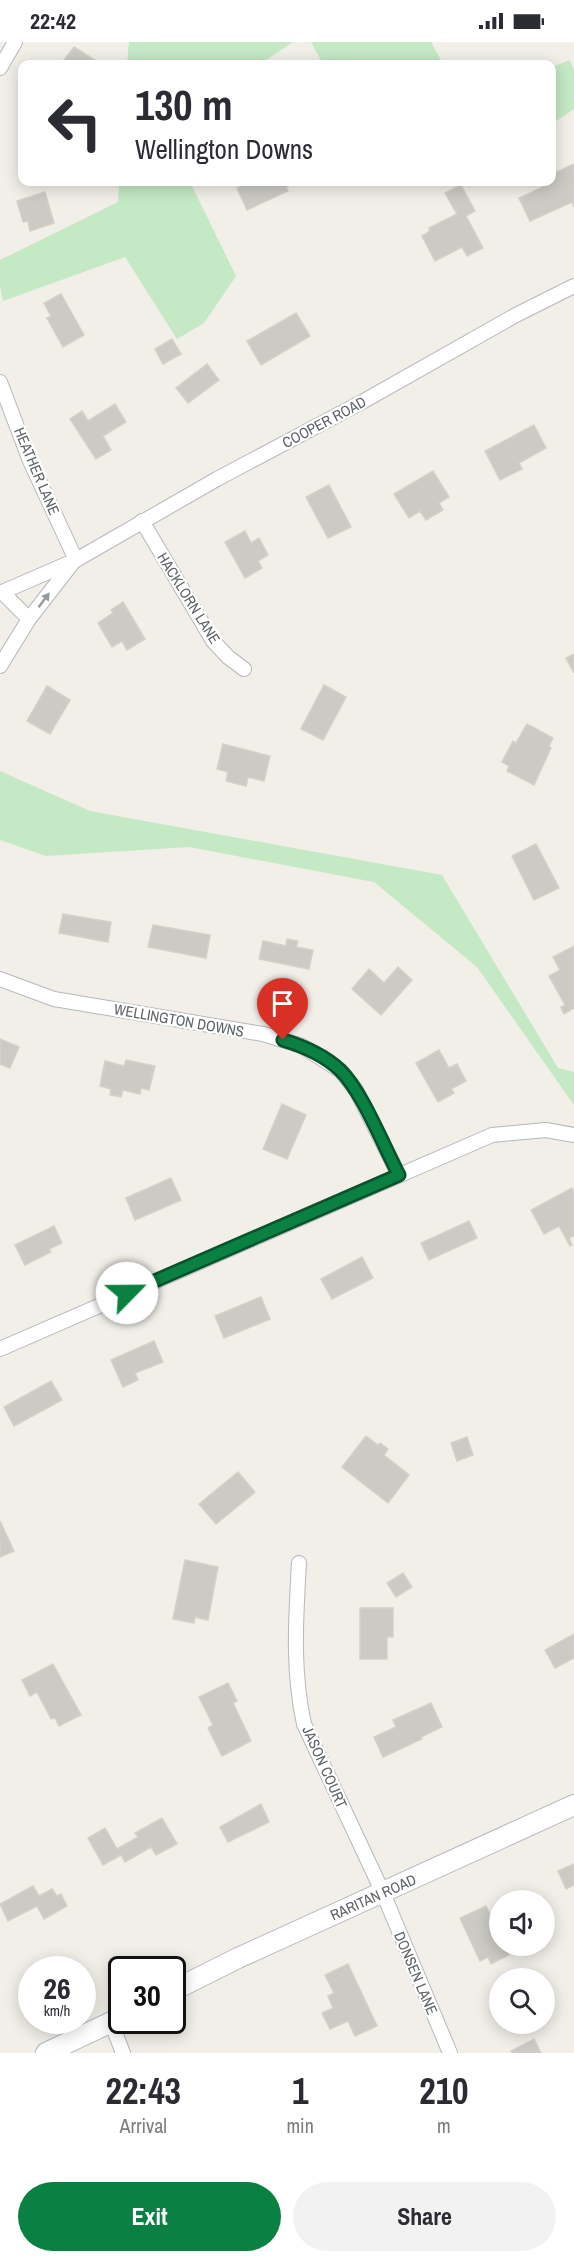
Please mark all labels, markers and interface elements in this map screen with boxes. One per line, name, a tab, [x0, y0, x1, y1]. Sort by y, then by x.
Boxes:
text: 22:42	[30, 6, 76, 36]
text: 130 m	[135, 77, 233, 133]
icon: left	[36, 84, 114, 162]
text: Wellington Downs	[135, 131, 313, 167]
street label: COOPER ROAD	[278, 391, 370, 453]
street label: HEATHER LANE	[9, 424, 65, 518]
street label: HACKLORN LANE	[153, 548, 225, 648]
one-way arrow	[38, 592, 50, 608]
pin	[257, 978, 308, 1040]
icon: arrive	[266, 987, 299, 1020]
street label: WELLINGTON DOWNS	[112, 998, 246, 1042]
position arrow	[95, 1261, 159, 1325]
street label: JASON COURT	[298, 1723, 353, 1812]
street label: RARITAN ROAD	[327, 1869, 419, 1925]
map controls	[489, 1890, 555, 2034]
button: sound	[489, 1890, 555, 1956]
street label: DONSEN LANE	[389, 1928, 443, 2018]
speed limit sign: 30	[108, 1956, 186, 2034]
text: 26	[43, 1968, 71, 2008]
button: search	[489, 1968, 555, 2034]
text: km/h	[44, 2000, 70, 2021]
text: 22:43	[105, 2067, 181, 2115]
text: 1	[292, 2067, 308, 2115]
text: 210	[419, 2067, 469, 2115]
text: Arrival	[120, 2112, 167, 2139]
text: min	[286, 2112, 314, 2139]
text: m	[437, 2112, 451, 2139]
button: Exit	[18, 2182, 281, 2251]
button: Share	[293, 2182, 556, 2251]

